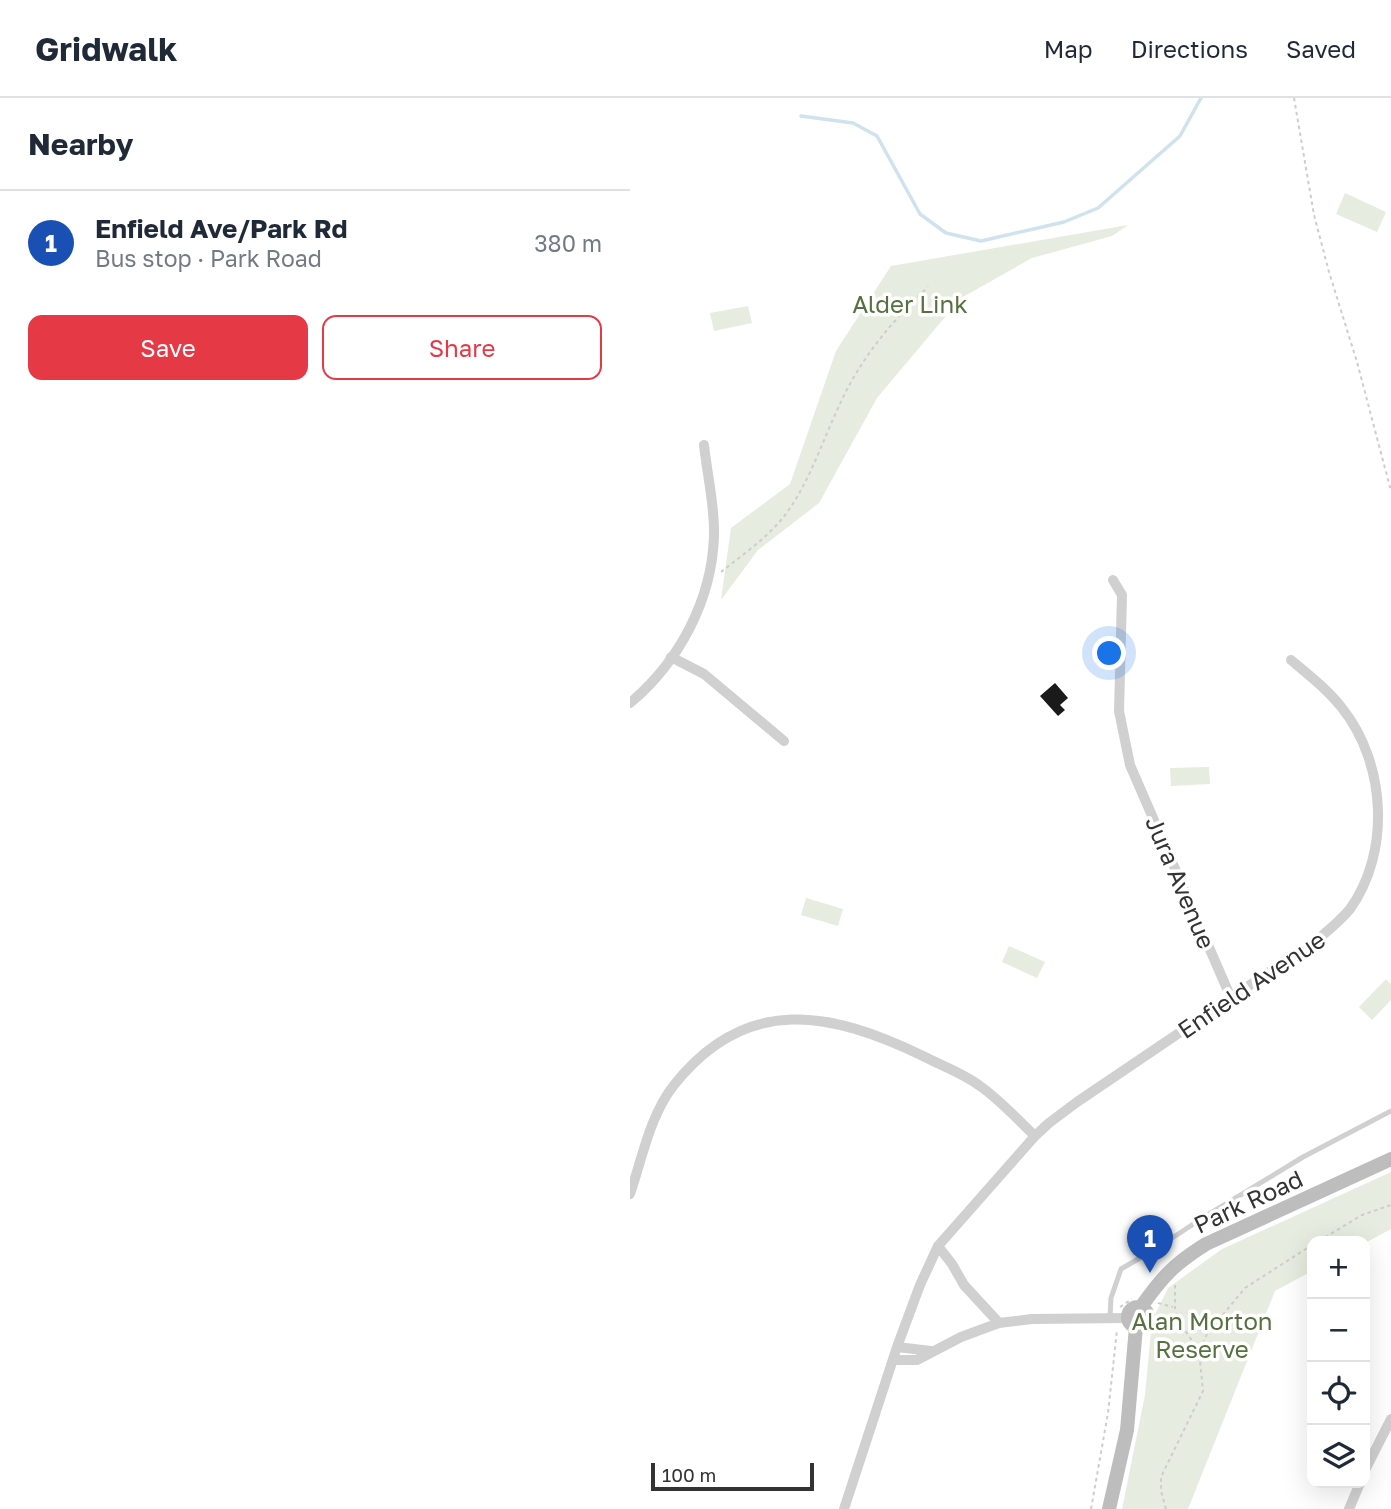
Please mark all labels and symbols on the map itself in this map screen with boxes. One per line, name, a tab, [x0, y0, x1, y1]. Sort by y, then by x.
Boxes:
park label: Alder Link	[852, 289, 968, 318]
your location	[1092, 636, 1126, 670]
street label: Jura Avenue	[1140, 811, 1222, 953]
street label: Enfield Avenue	[1172, 924, 1330, 1044]
street label: Park Road	[1189, 1163, 1307, 1239]
pin: 1	[1127, 1215, 1173, 1273]
park label: Alan Morton Reserve	[1131, 1306, 1273, 1363]
scale bar	[651, 1460, 814, 1492]

